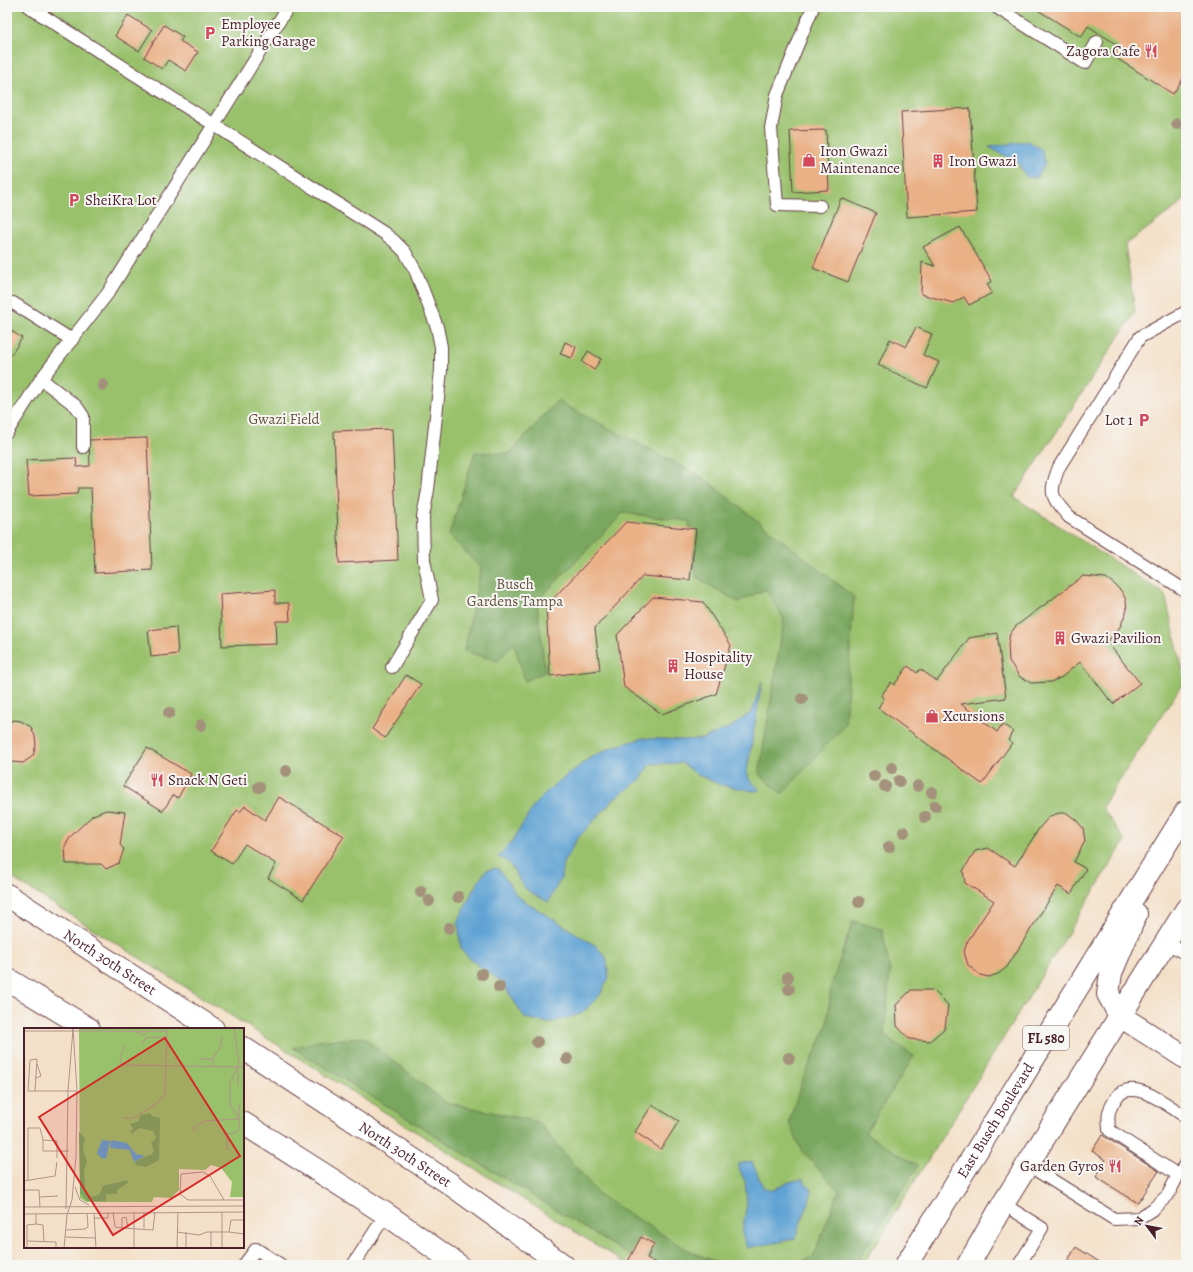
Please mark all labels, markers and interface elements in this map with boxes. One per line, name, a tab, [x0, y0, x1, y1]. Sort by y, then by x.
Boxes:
place label: Employee Parking Garage	[221, 14, 316, 51]
parking icon: Employee Parking Garage	[202, 25, 218, 41]
place label: Zagora Cafe	[1066, 41, 1140, 61]
restaurant icon: Zagora Cafe	[1143, 43, 1159, 59]
place label: Iron Gwazi Maintenance	[820, 141, 900, 178]
place label: Iron Gwazi	[949, 151, 1017, 171]
shop icon: Iron Gwazi Maintenance	[801, 152, 817, 168]
building icon: Iron Gwazi	[930, 153, 946, 169]
place label: SheiKra Lot	[85, 190, 157, 210]
parking icon: SheiKra Lot	[66, 192, 82, 208]
park label: Gwazi Field	[248, 409, 321, 429]
place label: Lot 1	[1105, 410, 1133, 430]
parking icon: Lot 1	[1136, 412, 1152, 428]
park label: Busch Gardens Tampa	[467, 574, 563, 611]
place label: Gwazi Pavilion	[1071, 628, 1161, 648]
building icon: Gwazi Pavilion	[1052, 630, 1068, 646]
place label: Hospitality House	[684, 647, 752, 684]
building icon: Hospitality House	[665, 658, 681, 674]
place label: Xcursions	[943, 706, 1005, 726]
shop icon: Xcursions	[924, 708, 940, 724]
place label: Snack N Geti	[168, 770, 247, 790]
restaurant icon: Snack N Geti	[149, 772, 165, 788]
street label: North 30th Street	[60, 925, 160, 1000]
road number: FL 580	[1023, 1026, 1069, 1050]
inset map	[24, 1028, 244, 1248]
street label: East Busch Boulevard	[952, 1058, 1039, 1182]
street label: North 30th Street	[355, 1117, 455, 1192]
place label: Garden Gyros	[1020, 1156, 1104, 1176]
restaurant icon: Garden Gyros	[1107, 1158, 1123, 1174]
north arrow	[1127, 1206, 1167, 1246]
text: N	[1130, 1214, 1147, 1228]

